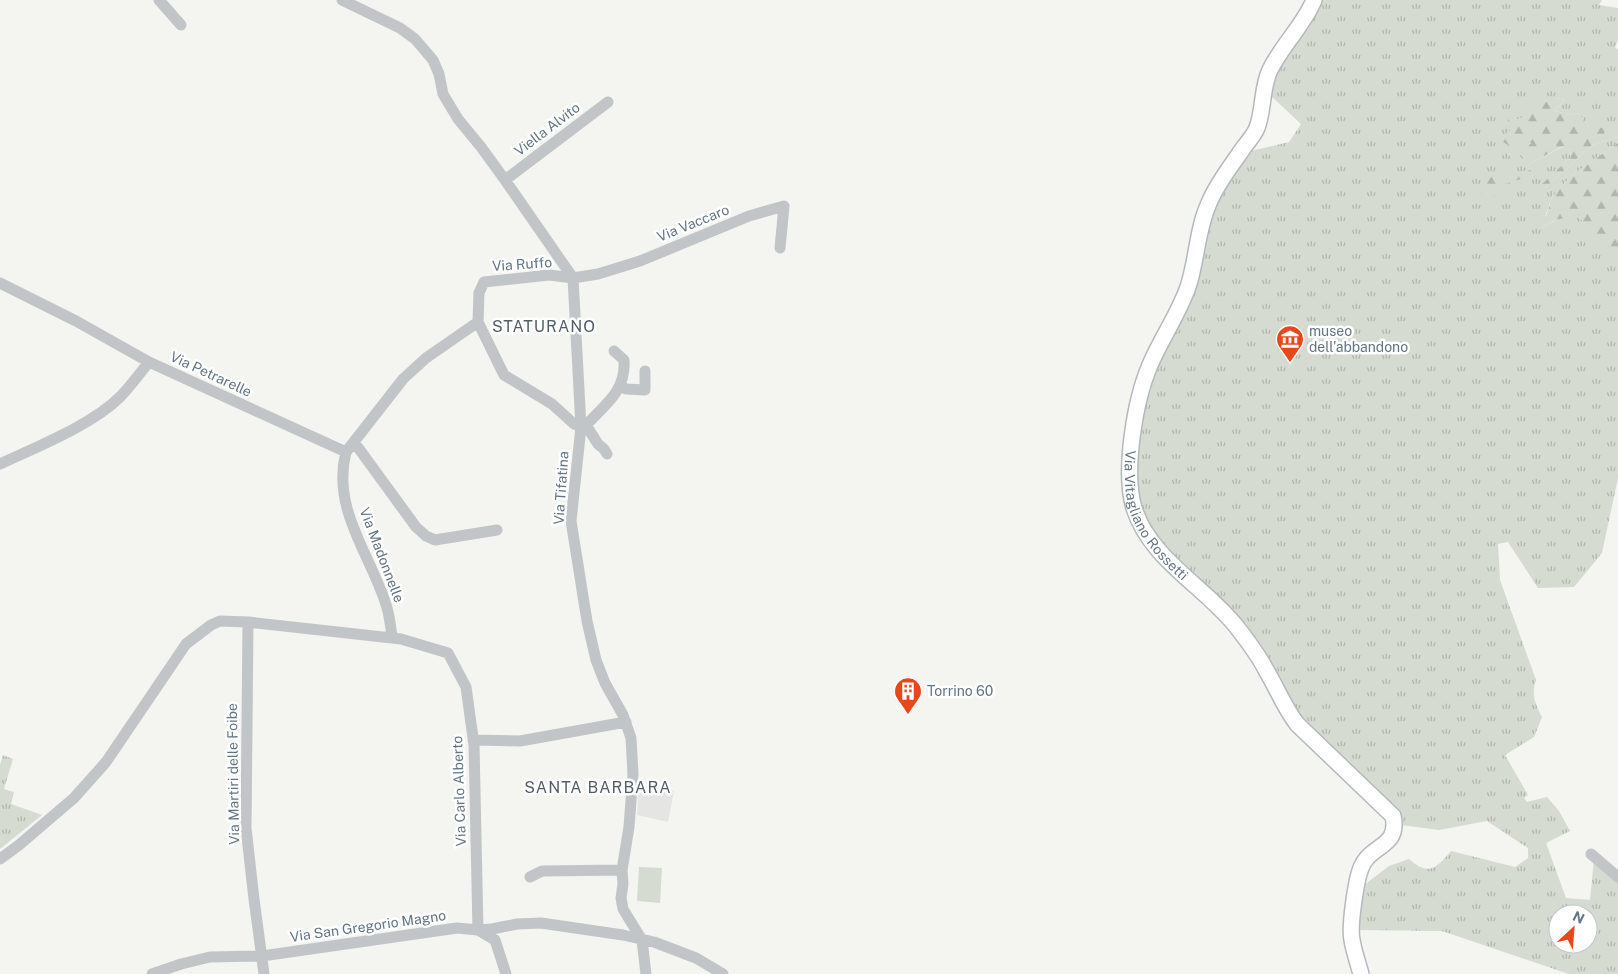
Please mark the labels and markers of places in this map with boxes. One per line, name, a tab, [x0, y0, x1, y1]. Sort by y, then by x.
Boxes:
place label: museo dell'abbandono	[1309, 323, 1408, 355]
museum icon: museo dell'abbandono	[1275, 324, 1305, 363]
building icon: Torrino 60	[893, 676, 923, 715]
place label: Torrino 60	[927, 683, 993, 699]

